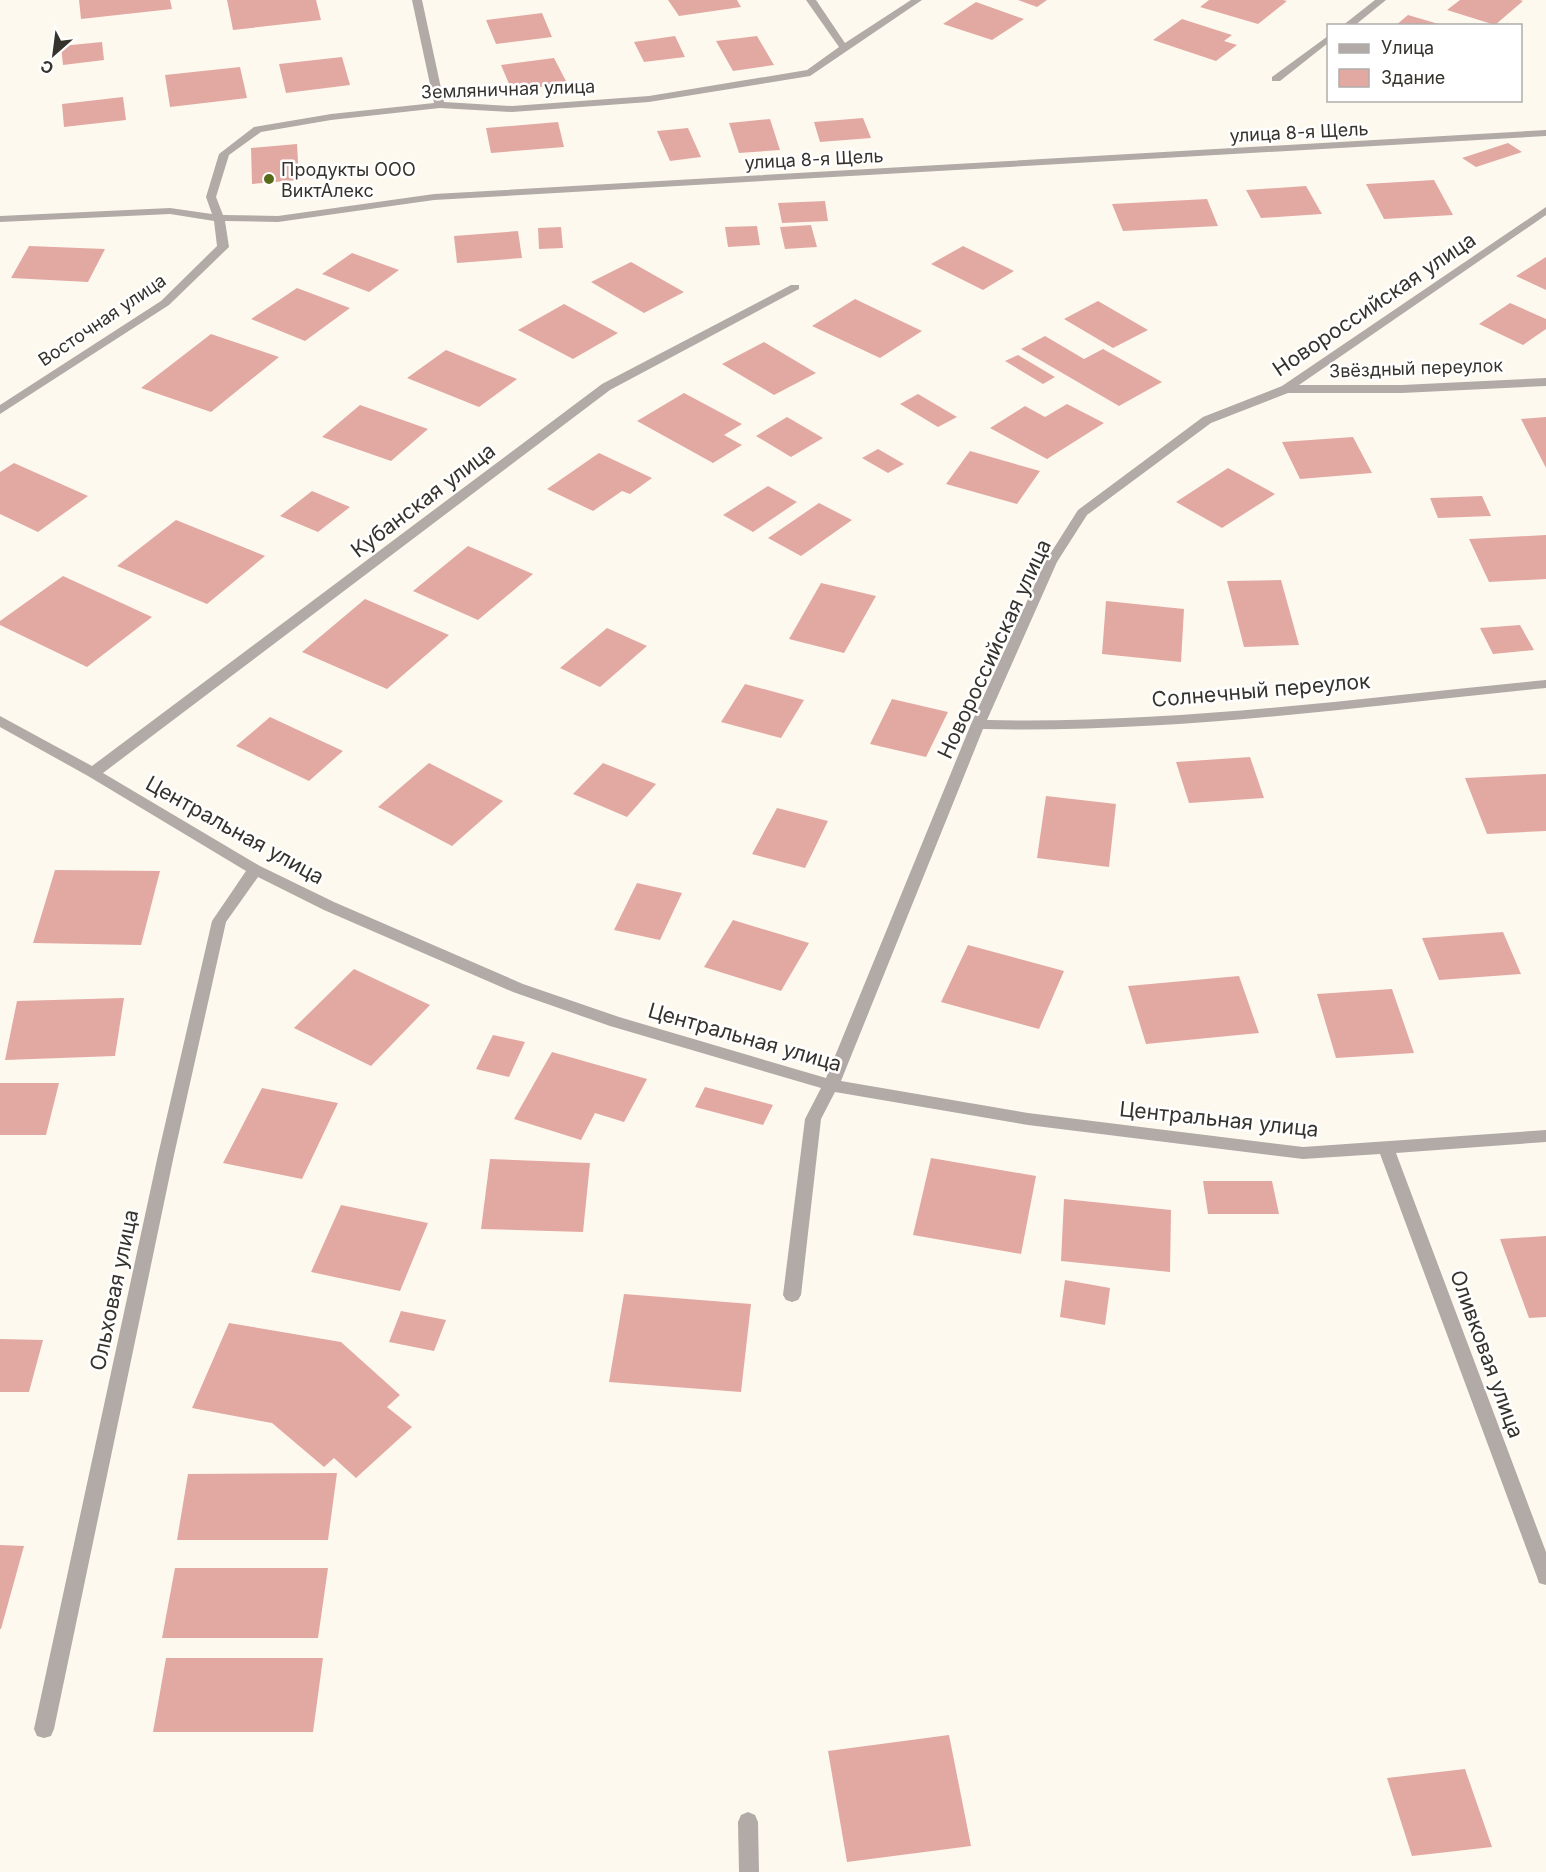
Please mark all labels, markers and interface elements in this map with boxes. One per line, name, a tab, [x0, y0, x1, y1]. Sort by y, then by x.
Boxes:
north arrow	[24, 24, 84, 84]
legend	[1327, 24, 1522, 102]
text: Улица	[1381, 37, 1434, 58]
text: С	[37, 56, 57, 79]
text: Здание	[1381, 67, 1445, 88]
street label: Земляничная улица	[420, 75, 596, 103]
street label: улица 8-я Щель	[1229, 118, 1369, 146]
street label: улица 8-я Щель	[744, 145, 884, 173]
place label: Продукты ООО ВиктАлекс	[281, 159, 416, 201]
marker: Продукты ООО ВиктАлекс	[262, 172, 276, 186]
street label: Новороссийская улица	[1268, 227, 1480, 381]
street label: Восточная улица	[34, 270, 170, 370]
street label: Звёздный переулок	[1329, 354, 1504, 382]
street label: Кубанская улица	[346, 438, 500, 562]
street label: Новороссийская улица	[932, 535, 1056, 763]
street label: Солнечный переулок	[1151, 668, 1372, 712]
street label: Центральная улица	[141, 771, 329, 889]
street label: Центральная улица	[645, 997, 845, 1077]
street label: Центральная улица	[1118, 1096, 1320, 1142]
street label: Ольховая улица	[85, 1207, 143, 1373]
street label: Оливковая улица	[1445, 1267, 1529, 1441]

